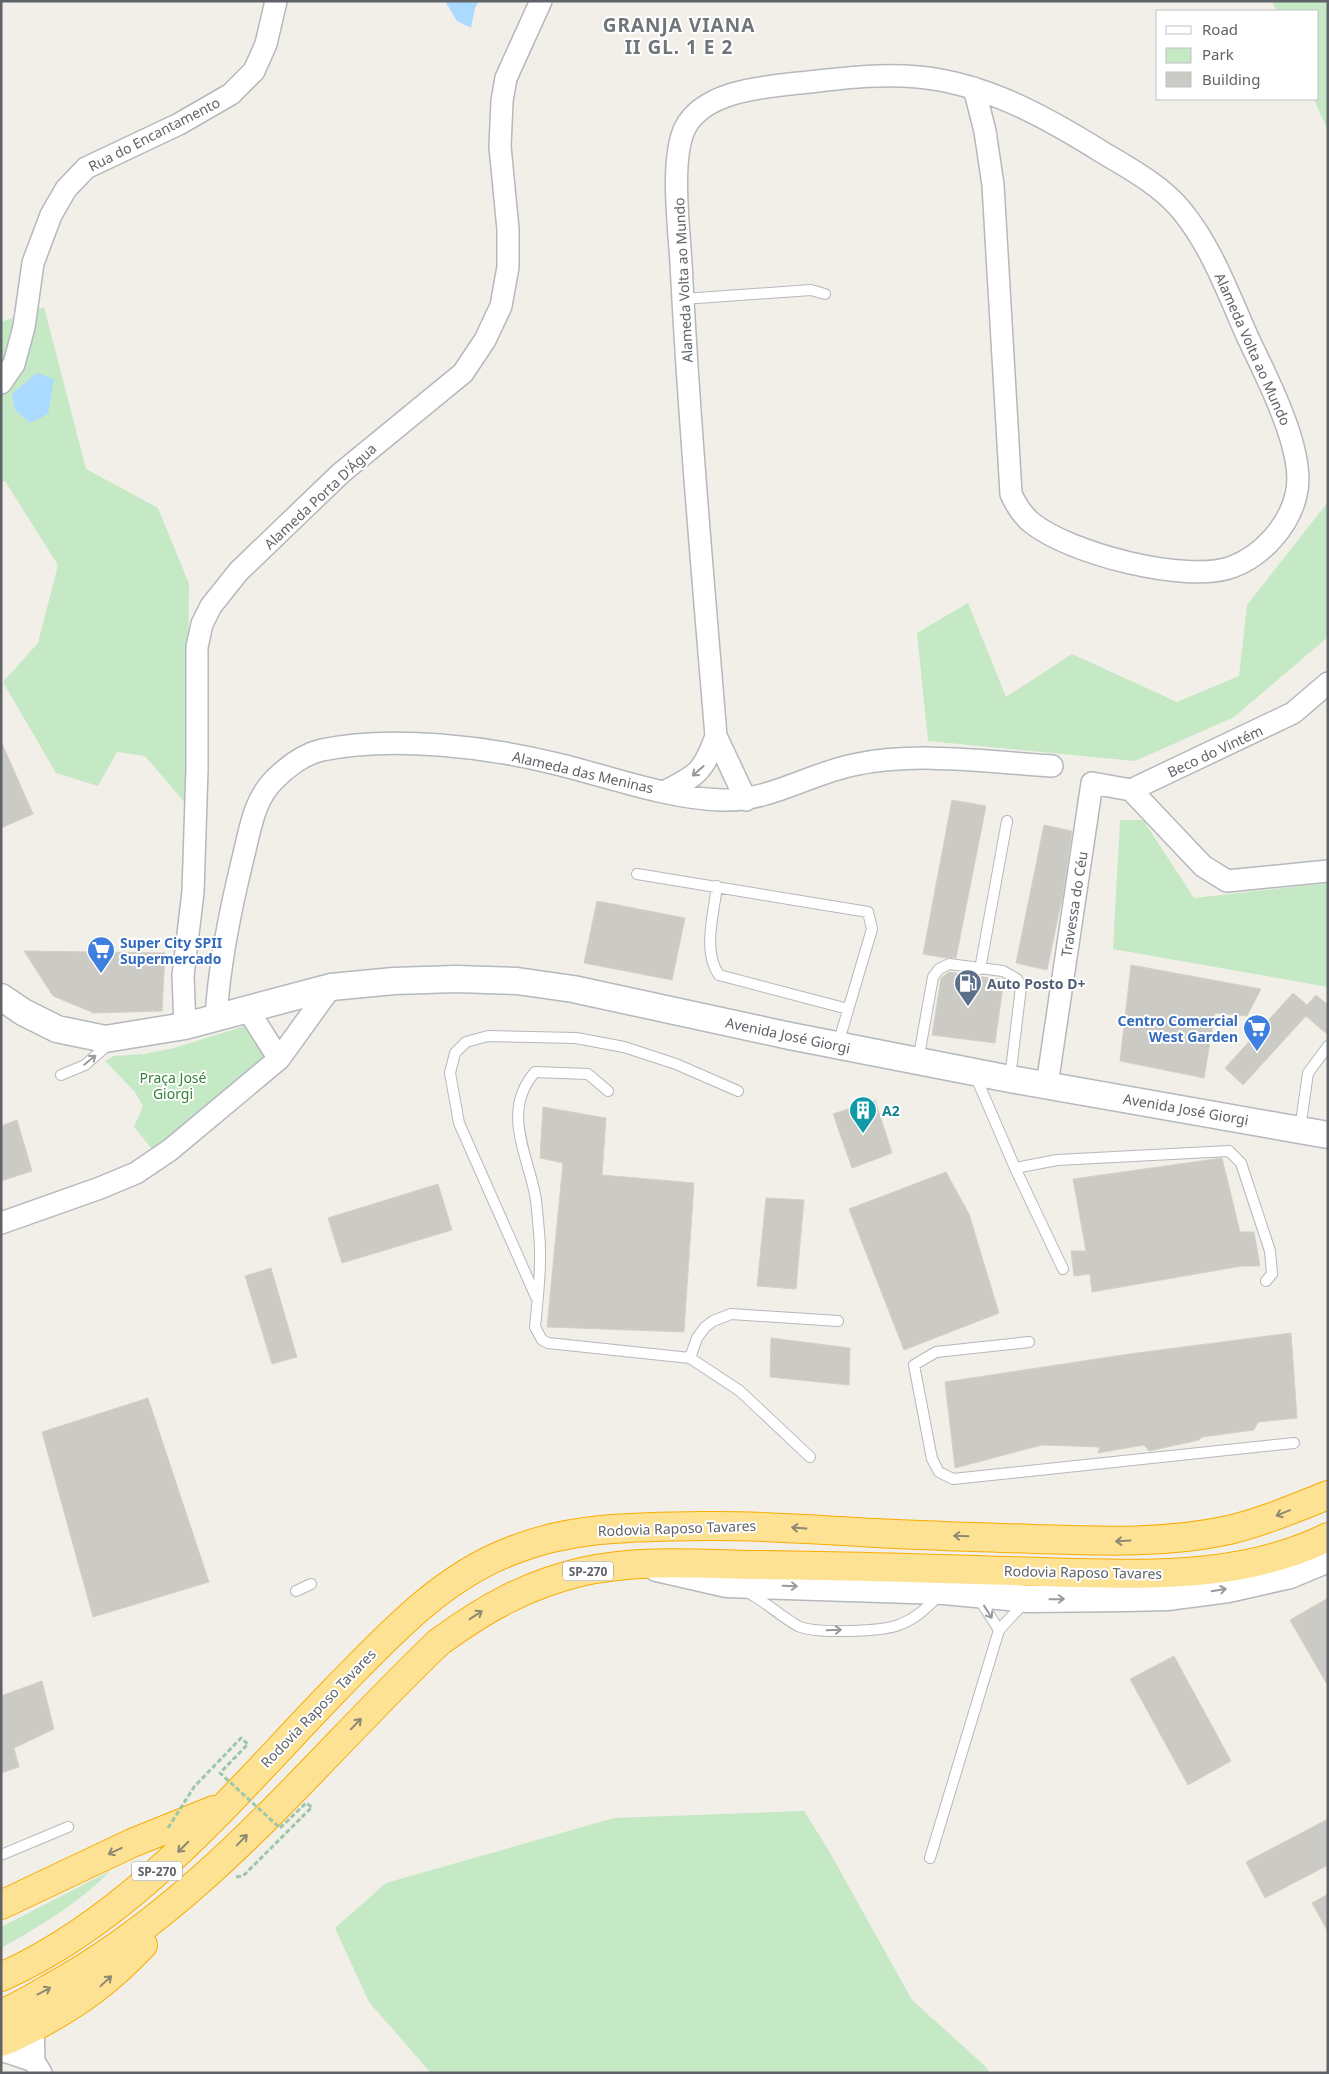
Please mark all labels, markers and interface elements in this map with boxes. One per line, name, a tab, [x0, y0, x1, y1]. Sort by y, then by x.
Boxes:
legend	[1156, 10, 1319, 100]
district label: GRANJA VIANA II GL. 1 E 2	[603, 12, 755, 60]
text: Road	[1202, 19, 1238, 39]
text: Park	[1202, 44, 1234, 64]
text: Building	[1202, 69, 1260, 89]
street label: Rua do Encantamento	[85, 93, 223, 175]
street label: Alameda Volta ao Mundo	[669, 197, 697, 363]
street label: Alameda Volta ao Mundo	[1211, 270, 1295, 428]
street label: Alameda Porta D'Água	[260, 439, 380, 553]
street label: Beco do Vintém	[1164, 721, 1266, 781]
street label: Alameda das Meninas	[511, 747, 656, 798]
one-way arrow	[691, 765, 704, 777]
street label: Travessa do Céu	[1056, 850, 1092, 958]
place label: Super City SPII Supermercado	[120, 933, 222, 968]
supermarket icon: Super City SPII Supermercado	[86, 935, 116, 974]
fuel station icon: Auto Posto D+	[953, 968, 983, 1007]
place label: Auto Posto D+	[987, 974, 1085, 993]
place label: Centro Comercial West Garden	[1117, 1011, 1238, 1046]
street label: Avenida José Giorgi	[724, 1013, 852, 1057]
supermarket icon: Centro Comercial West Garden	[1242, 1013, 1272, 1052]
one-way arrow	[83, 1055, 96, 1066]
park label: Praça José Giorgi	[140, 1068, 207, 1103]
street label: Avenida José Giorgi	[1122, 1089, 1250, 1129]
building icon: A2	[848, 1095, 878, 1134]
place label: A2	[882, 1101, 900, 1120]
one-way arrow	[1276, 1509, 1291, 1519]
street label: Rodovia Raposo Tavares	[598, 1516, 757, 1540]
one-way arrow	[791, 1523, 807, 1532]
one-way arrow	[953, 1532, 969, 1541]
one-way arrow	[1116, 1536, 1132, 1545]
street label: Rodovia Raposo Tavares	[1004, 1561, 1163, 1583]
road number: SP-270	[563, 1562, 613, 1580]
one-way arrow	[782, 1582, 798, 1591]
one-way arrow	[1211, 1585, 1227, 1595]
one-way arrow	[1049, 1594, 1065, 1604]
one-way arrow	[983, 1604, 993, 1618]
one-way arrow	[469, 1610, 483, 1621]
one-way arrow	[825, 1625, 841, 1635]
street label: Rodovia Raposo Tavares	[256, 1644, 380, 1772]
one-way arrow	[350, 1718, 362, 1730]
one-way arrow	[236, 1834, 248, 1846]
one-way arrow	[177, 1841, 189, 1853]
one-way arrow	[108, 1847, 123, 1857]
road number: SP-270	[132, 1862, 182, 1880]
one-way arrow	[100, 1975, 112, 1987]
one-way arrow	[37, 1986, 51, 1996]

